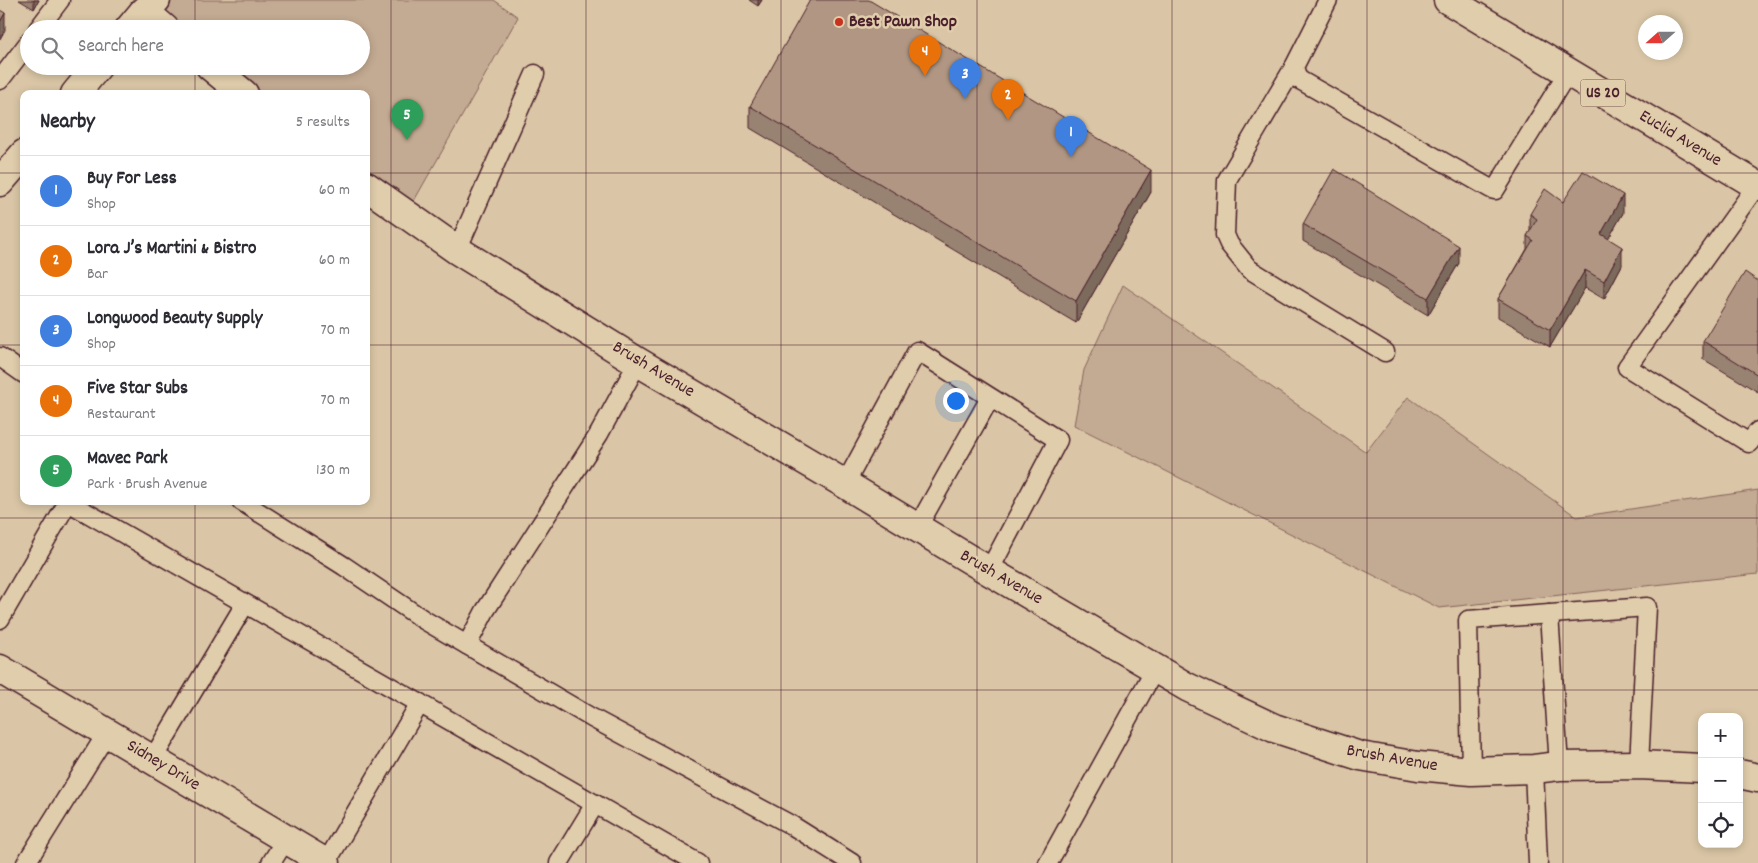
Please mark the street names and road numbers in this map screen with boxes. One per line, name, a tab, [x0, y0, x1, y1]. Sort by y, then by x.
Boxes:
road number: US 20	[1580, 80, 1626, 106]
street label: Euclid Avenue	[1634, 104, 1726, 174]
street label: Brush Avenue	[607, 336, 699, 404]
street label: Brush Avenue	[955, 544, 1047, 612]
street label: Sidney Drive	[121, 734, 205, 798]
street label: Brush Avenue	[1344, 739, 1440, 779]

